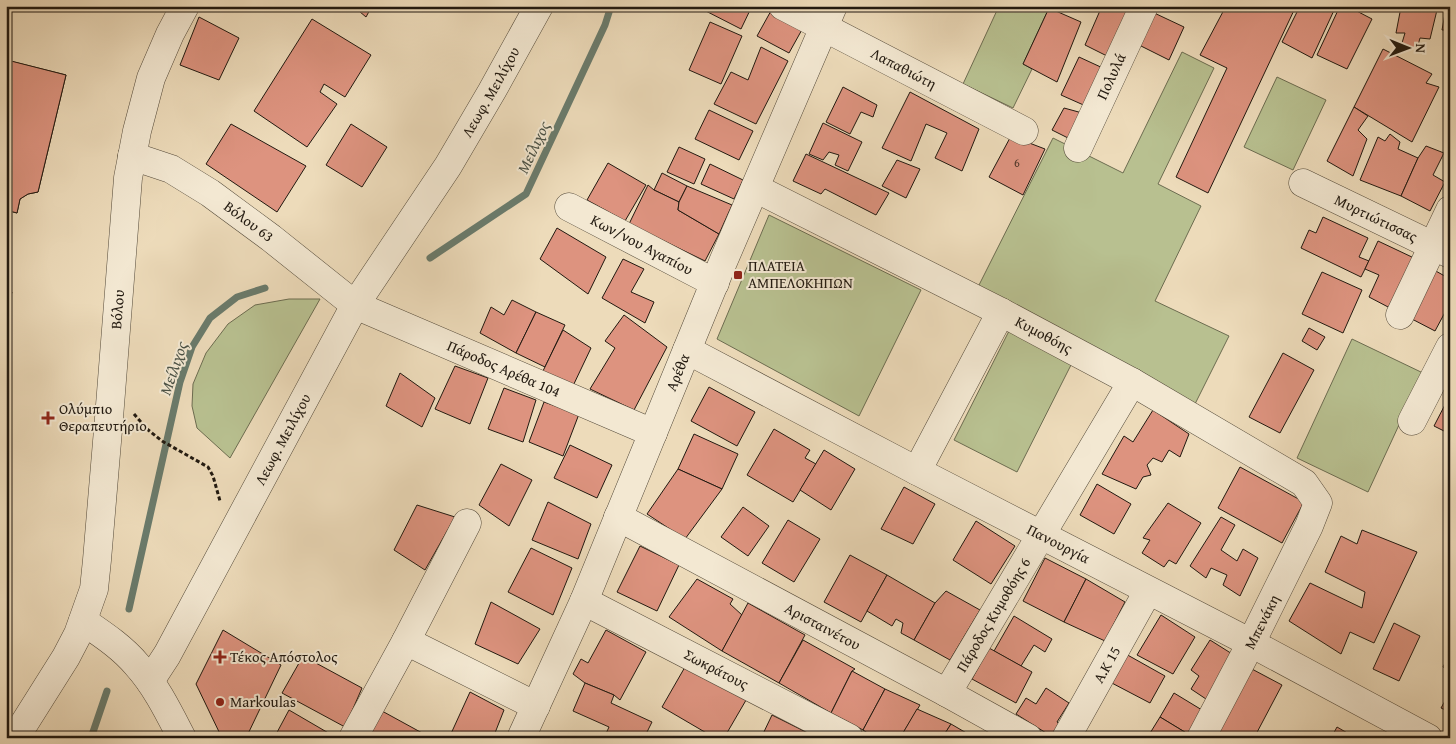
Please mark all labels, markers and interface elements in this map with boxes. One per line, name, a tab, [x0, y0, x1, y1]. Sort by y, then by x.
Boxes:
north arrow	[1384, 22, 1434, 72]
street label: Λαπαθιώτη	[867, 42, 940, 94]
street label: Λεωφ. Μειλίχου	[456, 43, 525, 141]
text: N	[1411, 43, 1431, 54]
street label: Πολυλά	[1091, 49, 1131, 103]
water label: Μείλιχος	[510, 116, 556, 177]
house number: 6	[1014, 154, 1020, 171]
street label: Μυρτιώτισσας	[1331, 189, 1422, 247]
street label: Βόλου 63	[220, 196, 278, 247]
street label: Κων/νου Αγαπίου	[587, 209, 697, 280]
place label: ΠΛΑΤΕΙΑ ΑΜΠΕΛΟΚΗΠΩΝ	[748, 255, 853, 293]
marker: ΠΛΑΤΕΙΑ ΑΜΠΕΛΟΚΗΠΩΝ	[732, 269, 744, 281]
street label: Βόλου	[105, 289, 129, 330]
street label: Κυμοθόης	[1012, 311, 1077, 359]
street label: Πάροδος Αρέθα 104	[444, 335, 564, 402]
water label: Μείλιχος	[153, 337, 194, 398]
street label: Αρέθα	[660, 350, 694, 394]
street label: Λεωφ. Μειλίχου	[249, 389, 316, 489]
place label: Ολύμπιο Θεραπευτήριο	[59, 398, 147, 436]
marker: Ολύμπιο Θεραπευτήριο	[41, 411, 55, 425]
street label: Πανουργία	[1023, 518, 1094, 568]
street label: Πάροδος Κυμοθόης 6	[951, 553, 1035, 676]
street label: Μπενάκη	[1239, 591, 1284, 653]
street label: Αρισταινέτου	[781, 597, 865, 655]
street label: Α.Κ 15	[1088, 642, 1125, 687]
street label: Σωκράτους	[681, 644, 753, 695]
place label: Τέκος Απόστολος	[230, 646, 338, 667]
marker: Τέκος Απόστολος	[214, 651, 226, 663]
place label: Markoulas	[230, 691, 296, 712]
marker: Markoulas	[214, 696, 226, 708]

